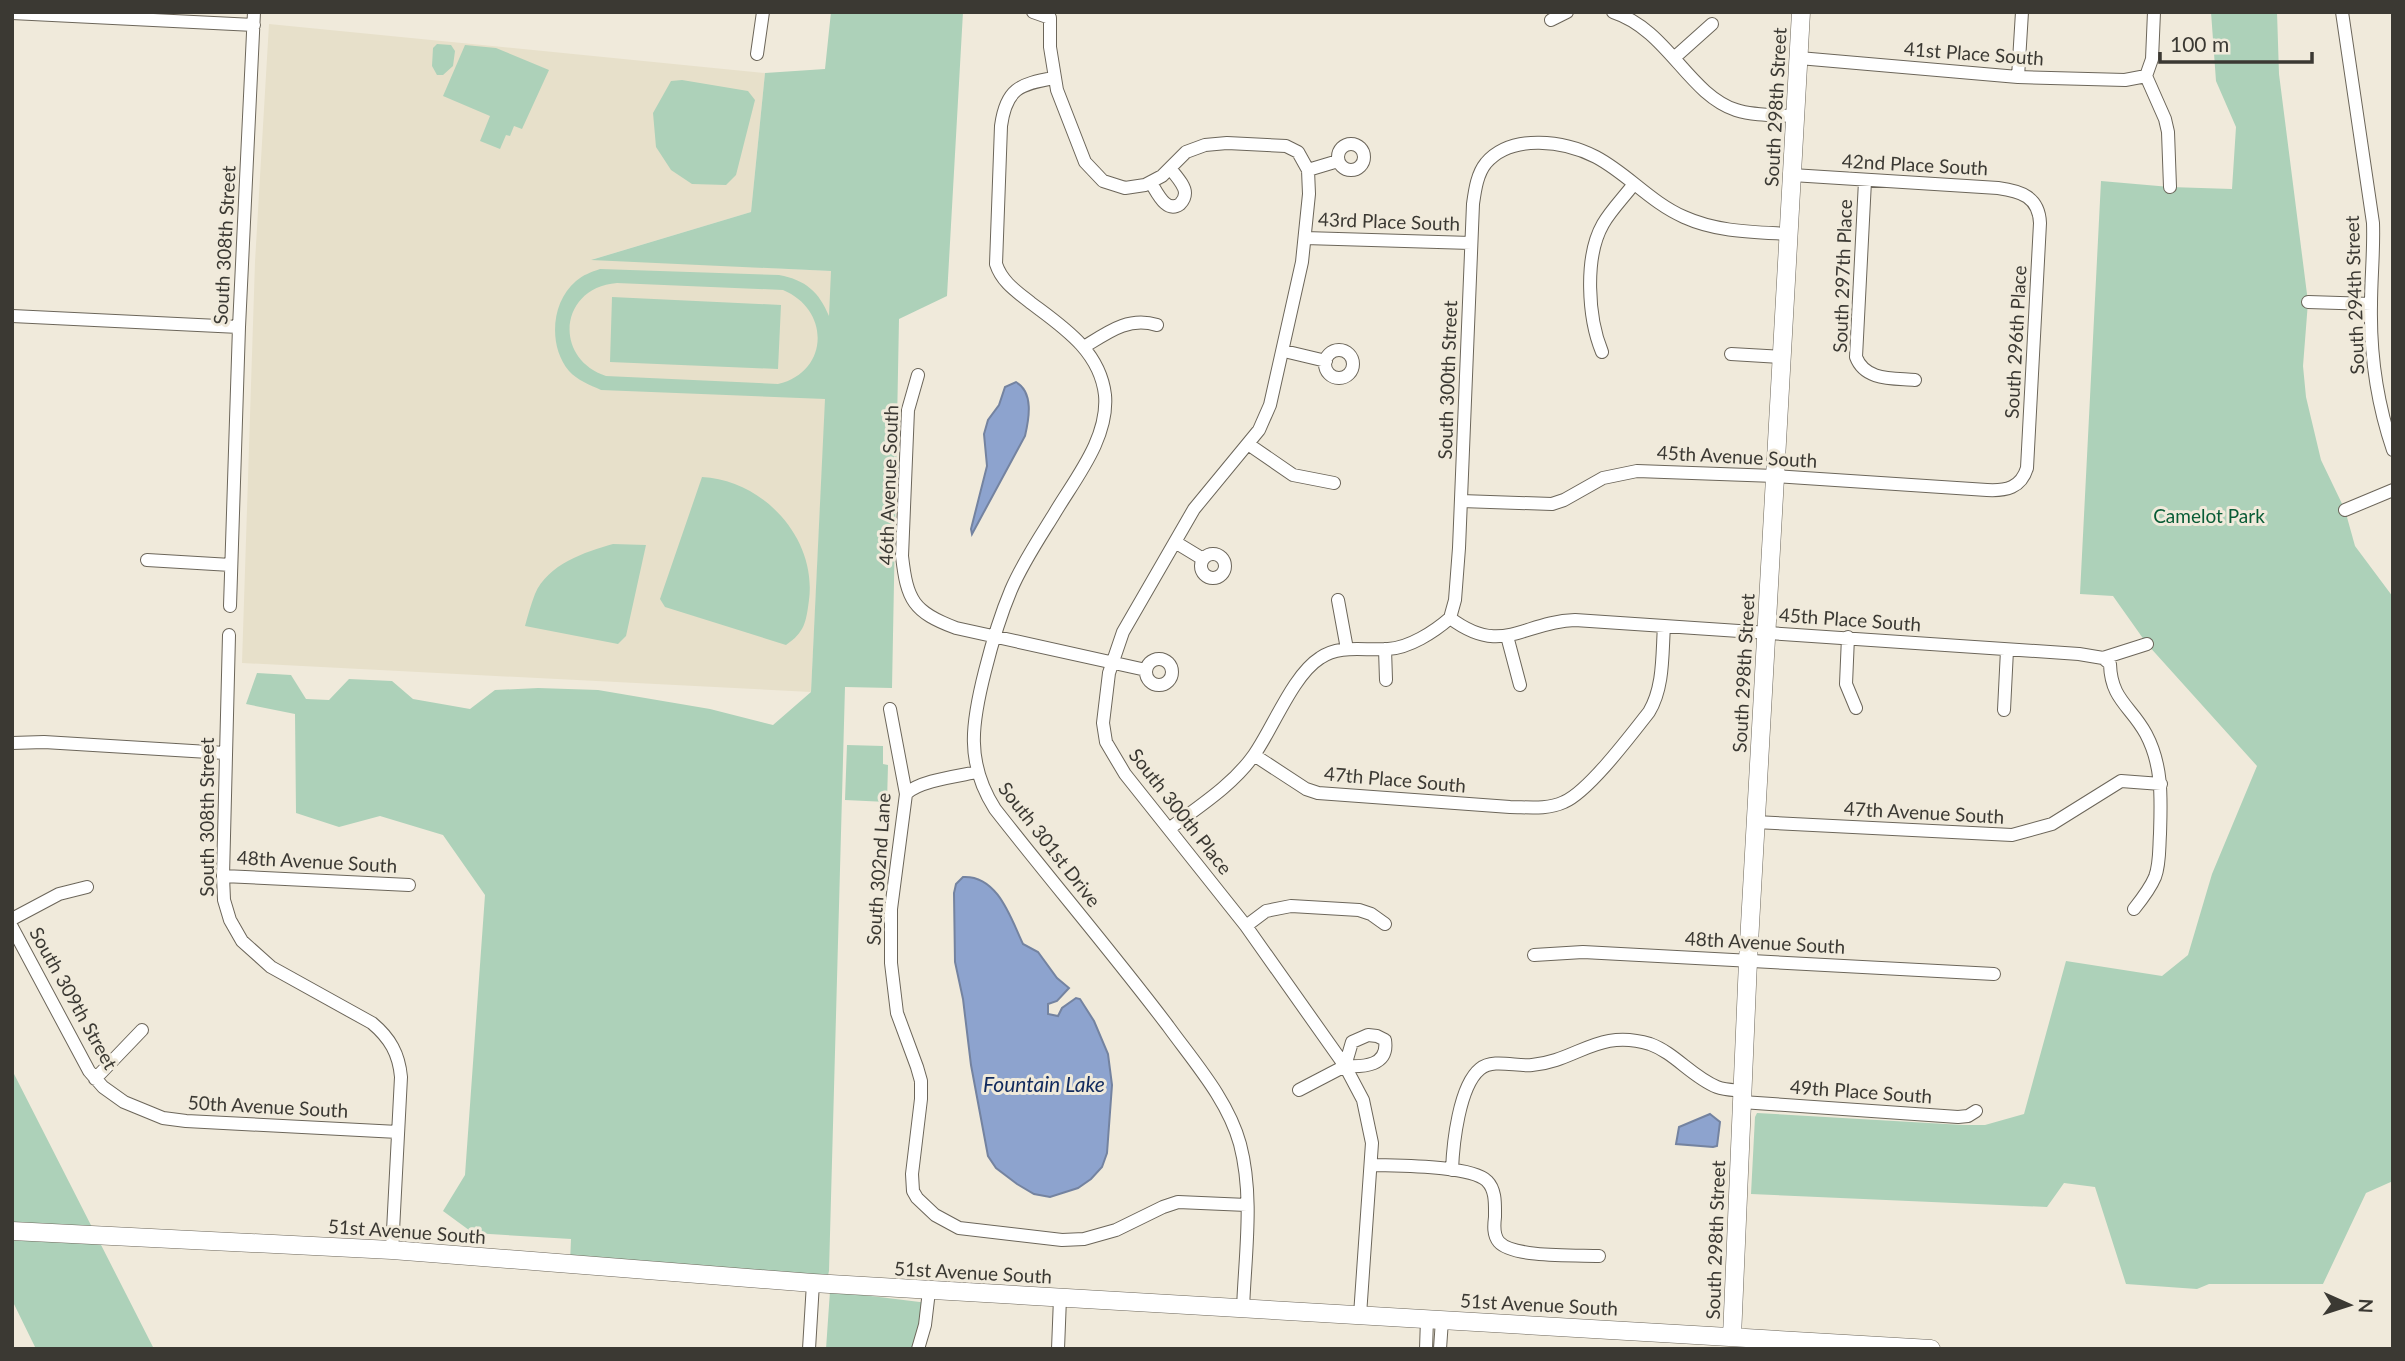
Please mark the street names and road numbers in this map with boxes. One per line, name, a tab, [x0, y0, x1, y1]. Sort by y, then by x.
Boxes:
street label: South 298th Street	[1759, 27, 1791, 187]
street label: 41st Place South	[1903, 37, 2045, 69]
street label: 42nd Place South	[1841, 149, 1989, 179]
street label: South 308th Street	[208, 165, 240, 325]
street label: South 297th Place	[1828, 199, 1856, 353]
street label: 43rd Place South	[1318, 207, 1460, 235]
street label: South 294th Street	[2340, 215, 2368, 375]
street label: South 296th Place	[2000, 265, 2030, 419]
street label: South 300th Street	[1433, 300, 1461, 460]
street label: 46th Avenue South	[874, 404, 902, 566]
street label: 45th Avenue South	[1656, 440, 1818, 472]
street label: South 298th Street	[1727, 593, 1759, 753]
street label: 45th Place South	[1778, 603, 1922, 635]
street label: South 308th Street	[195, 737, 218, 897]
street label: South 300th Place	[1125, 743, 1237, 879]
street label: 47th Place South	[1323, 761, 1467, 797]
street label: South 301st Drive	[994, 777, 1106, 911]
street label: South 302nd Lane	[861, 792, 895, 946]
street label: 47th Avenue South	[1843, 796, 2005, 828]
street label: 48th Avenue South	[236, 845, 398, 877]
street label: South 309th Street	[25, 923, 123, 1073]
street label: 48th Avenue South	[1684, 926, 1846, 958]
street label: 49th Place South	[1789, 1075, 1933, 1107]
street label: 50th Avenue South	[187, 1090, 349, 1122]
street label: South 298th Street	[1701, 1160, 1729, 1320]
street label: 51st Avenue South	[327, 1214, 487, 1248]
street label: 51st Avenue South	[893, 1256, 1053, 1288]
street label: 51st Avenue South	[1459, 1288, 1619, 1320]

